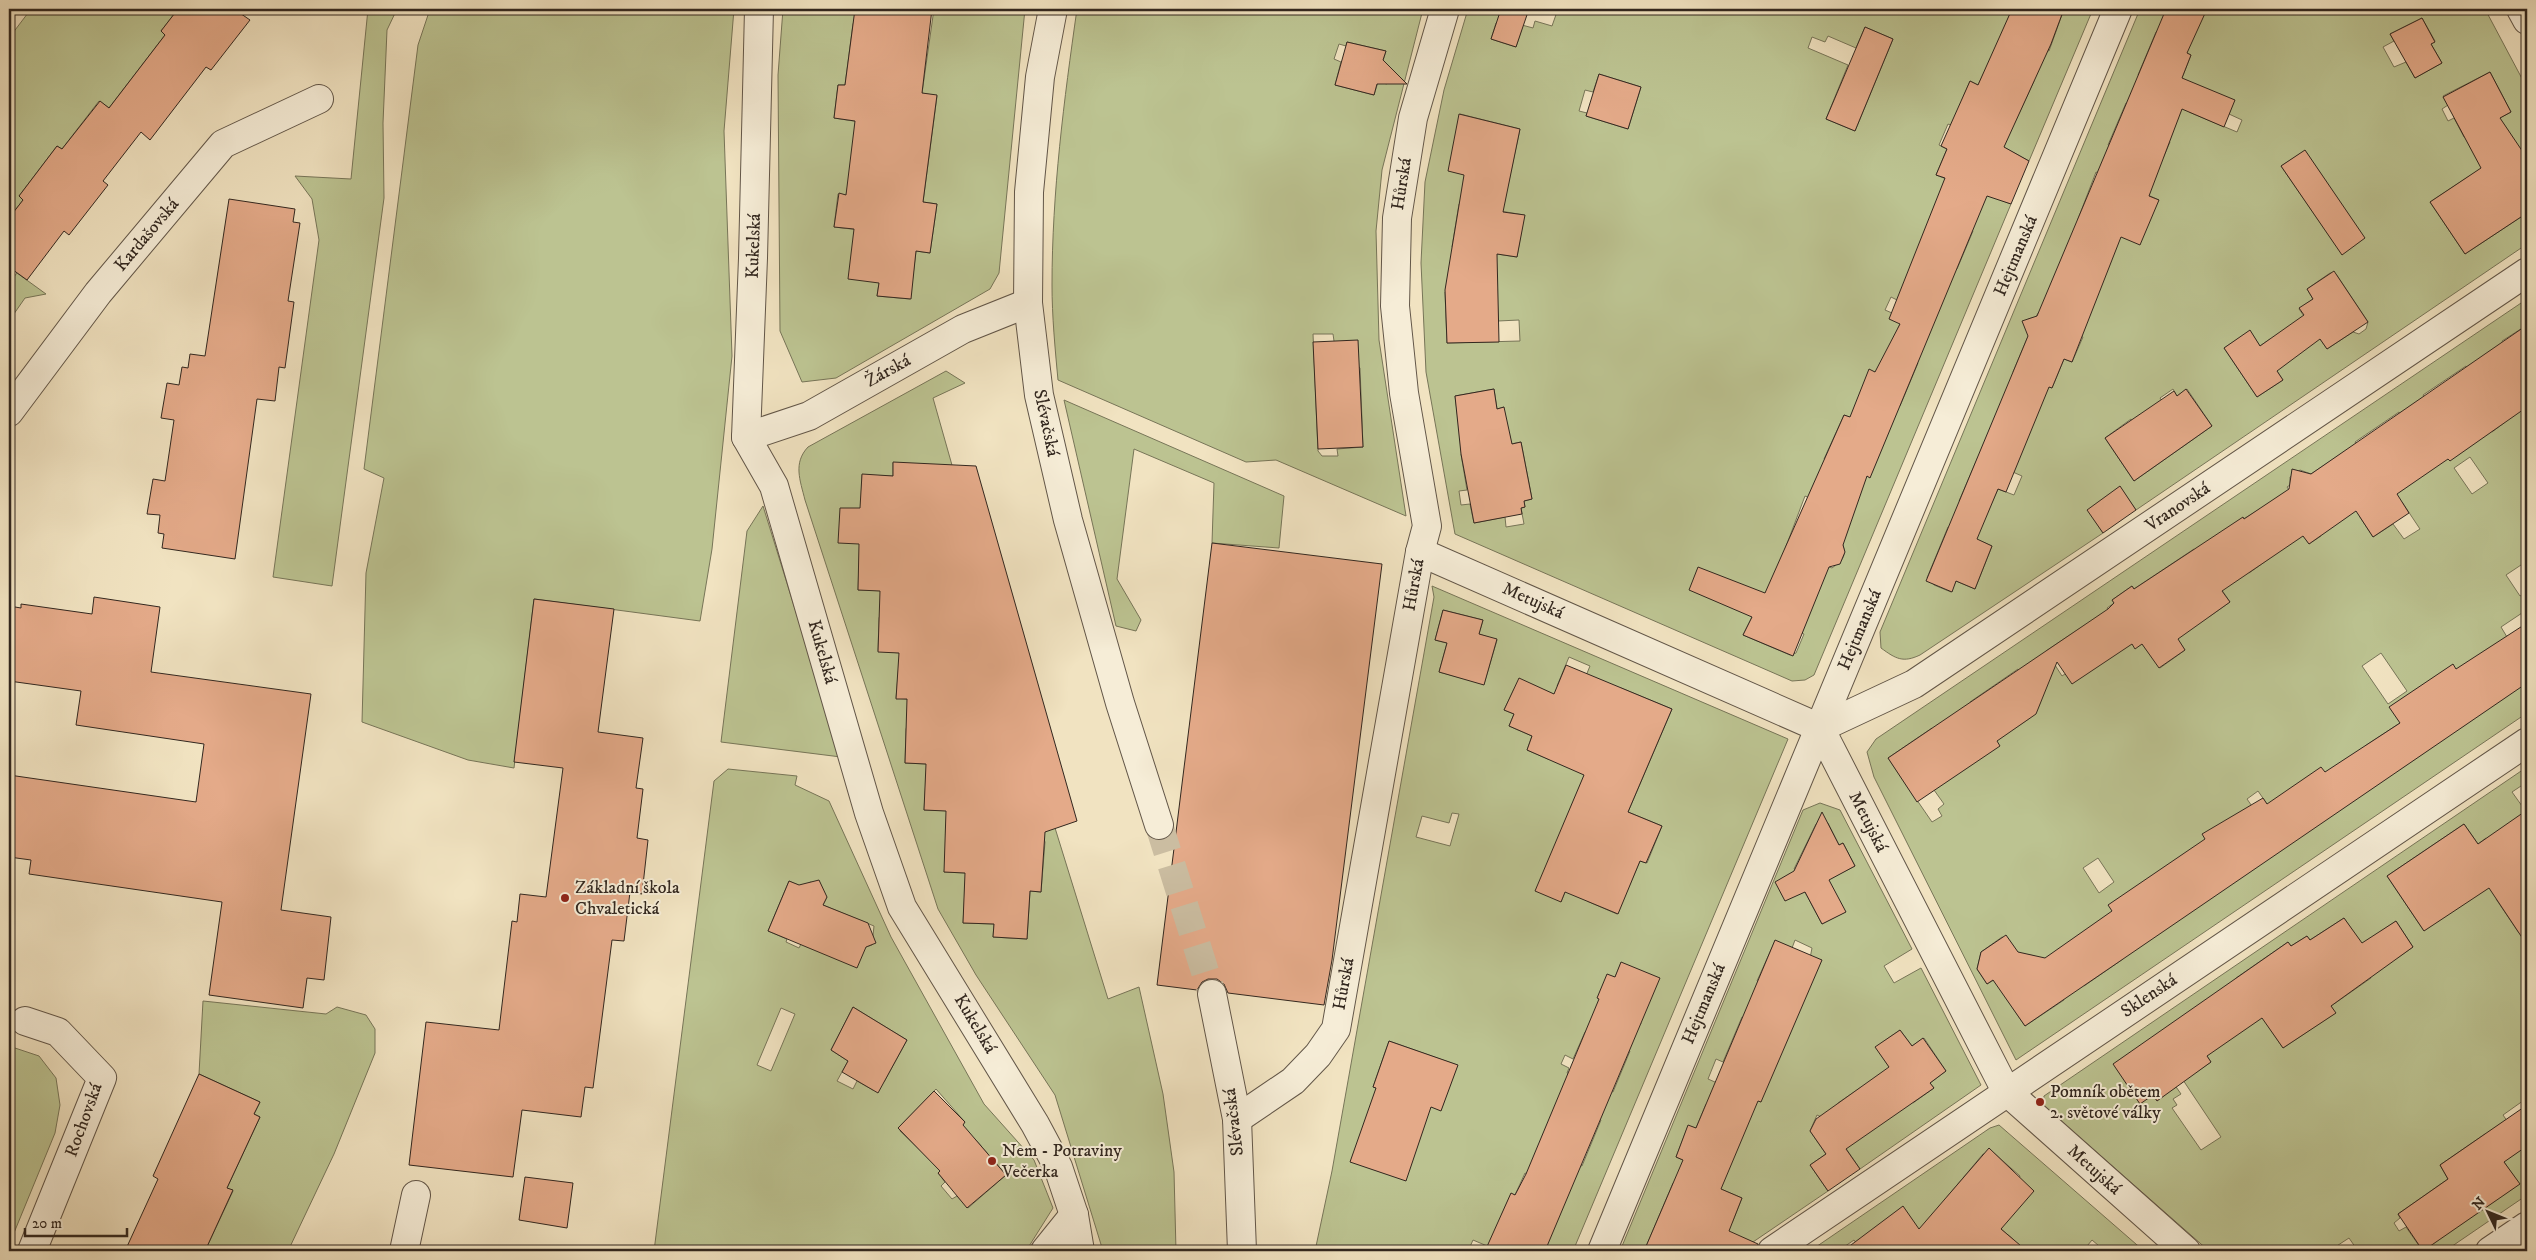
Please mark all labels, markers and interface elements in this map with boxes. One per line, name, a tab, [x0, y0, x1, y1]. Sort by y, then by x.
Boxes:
street label: Hůrská	[1387, 156, 1417, 212]
street label: Kardašovská	[110, 194, 184, 276]
street label: Hejtmanská	[1989, 212, 2043, 300]
street label: Kukelská	[742, 213, 766, 279]
street label: Žárská	[861, 349, 915, 392]
street label: Slévačská	[1028, 387, 1064, 459]
street label: Vranovská	[2141, 477, 2215, 537]
street label: Hůrská	[1399, 557, 1429, 613]
street label: Metujská	[1499, 578, 1567, 624]
street label: Hejtmanská	[1833, 586, 1887, 674]
street label: Kukelská	[802, 618, 842, 687]
street label: Metujská	[1843, 788, 1893, 856]
place label: Základní škola Chvaletická	[575, 877, 680, 920]
marker: Základní škola Chvaletická	[559, 892, 571, 904]
street label: Hůrská	[1329, 956, 1359, 1012]
street label: Hejtmanská	[1677, 960, 1731, 1048]
street label: Sklenská	[2117, 969, 2182, 1023]
street label: Kukelská	[949, 990, 1001, 1058]
street label: Rochovská	[60, 1080, 108, 1160]
place label: Pomník obětem 2. světové války	[2050, 1081, 2161, 1124]
street label: Slévačská	[1219, 1086, 1249, 1157]
marker: Pomník obětem 2. světové války	[2034, 1096, 2046, 1108]
place label: Nem - Potraviny Večerka	[1001, 1140, 1122, 1183]
street label: Metujská	[2062, 1140, 2126, 1200]
marker: Nem - Potraviny Večerka	[986, 1155, 998, 1167]
north arrow	[2464, 1188, 2514, 1238]
text: N	[2469, 1193, 2490, 1214]
scale bar	[25, 1205, 128, 1237]
text: 20 m	[32, 1214, 62, 1233]

